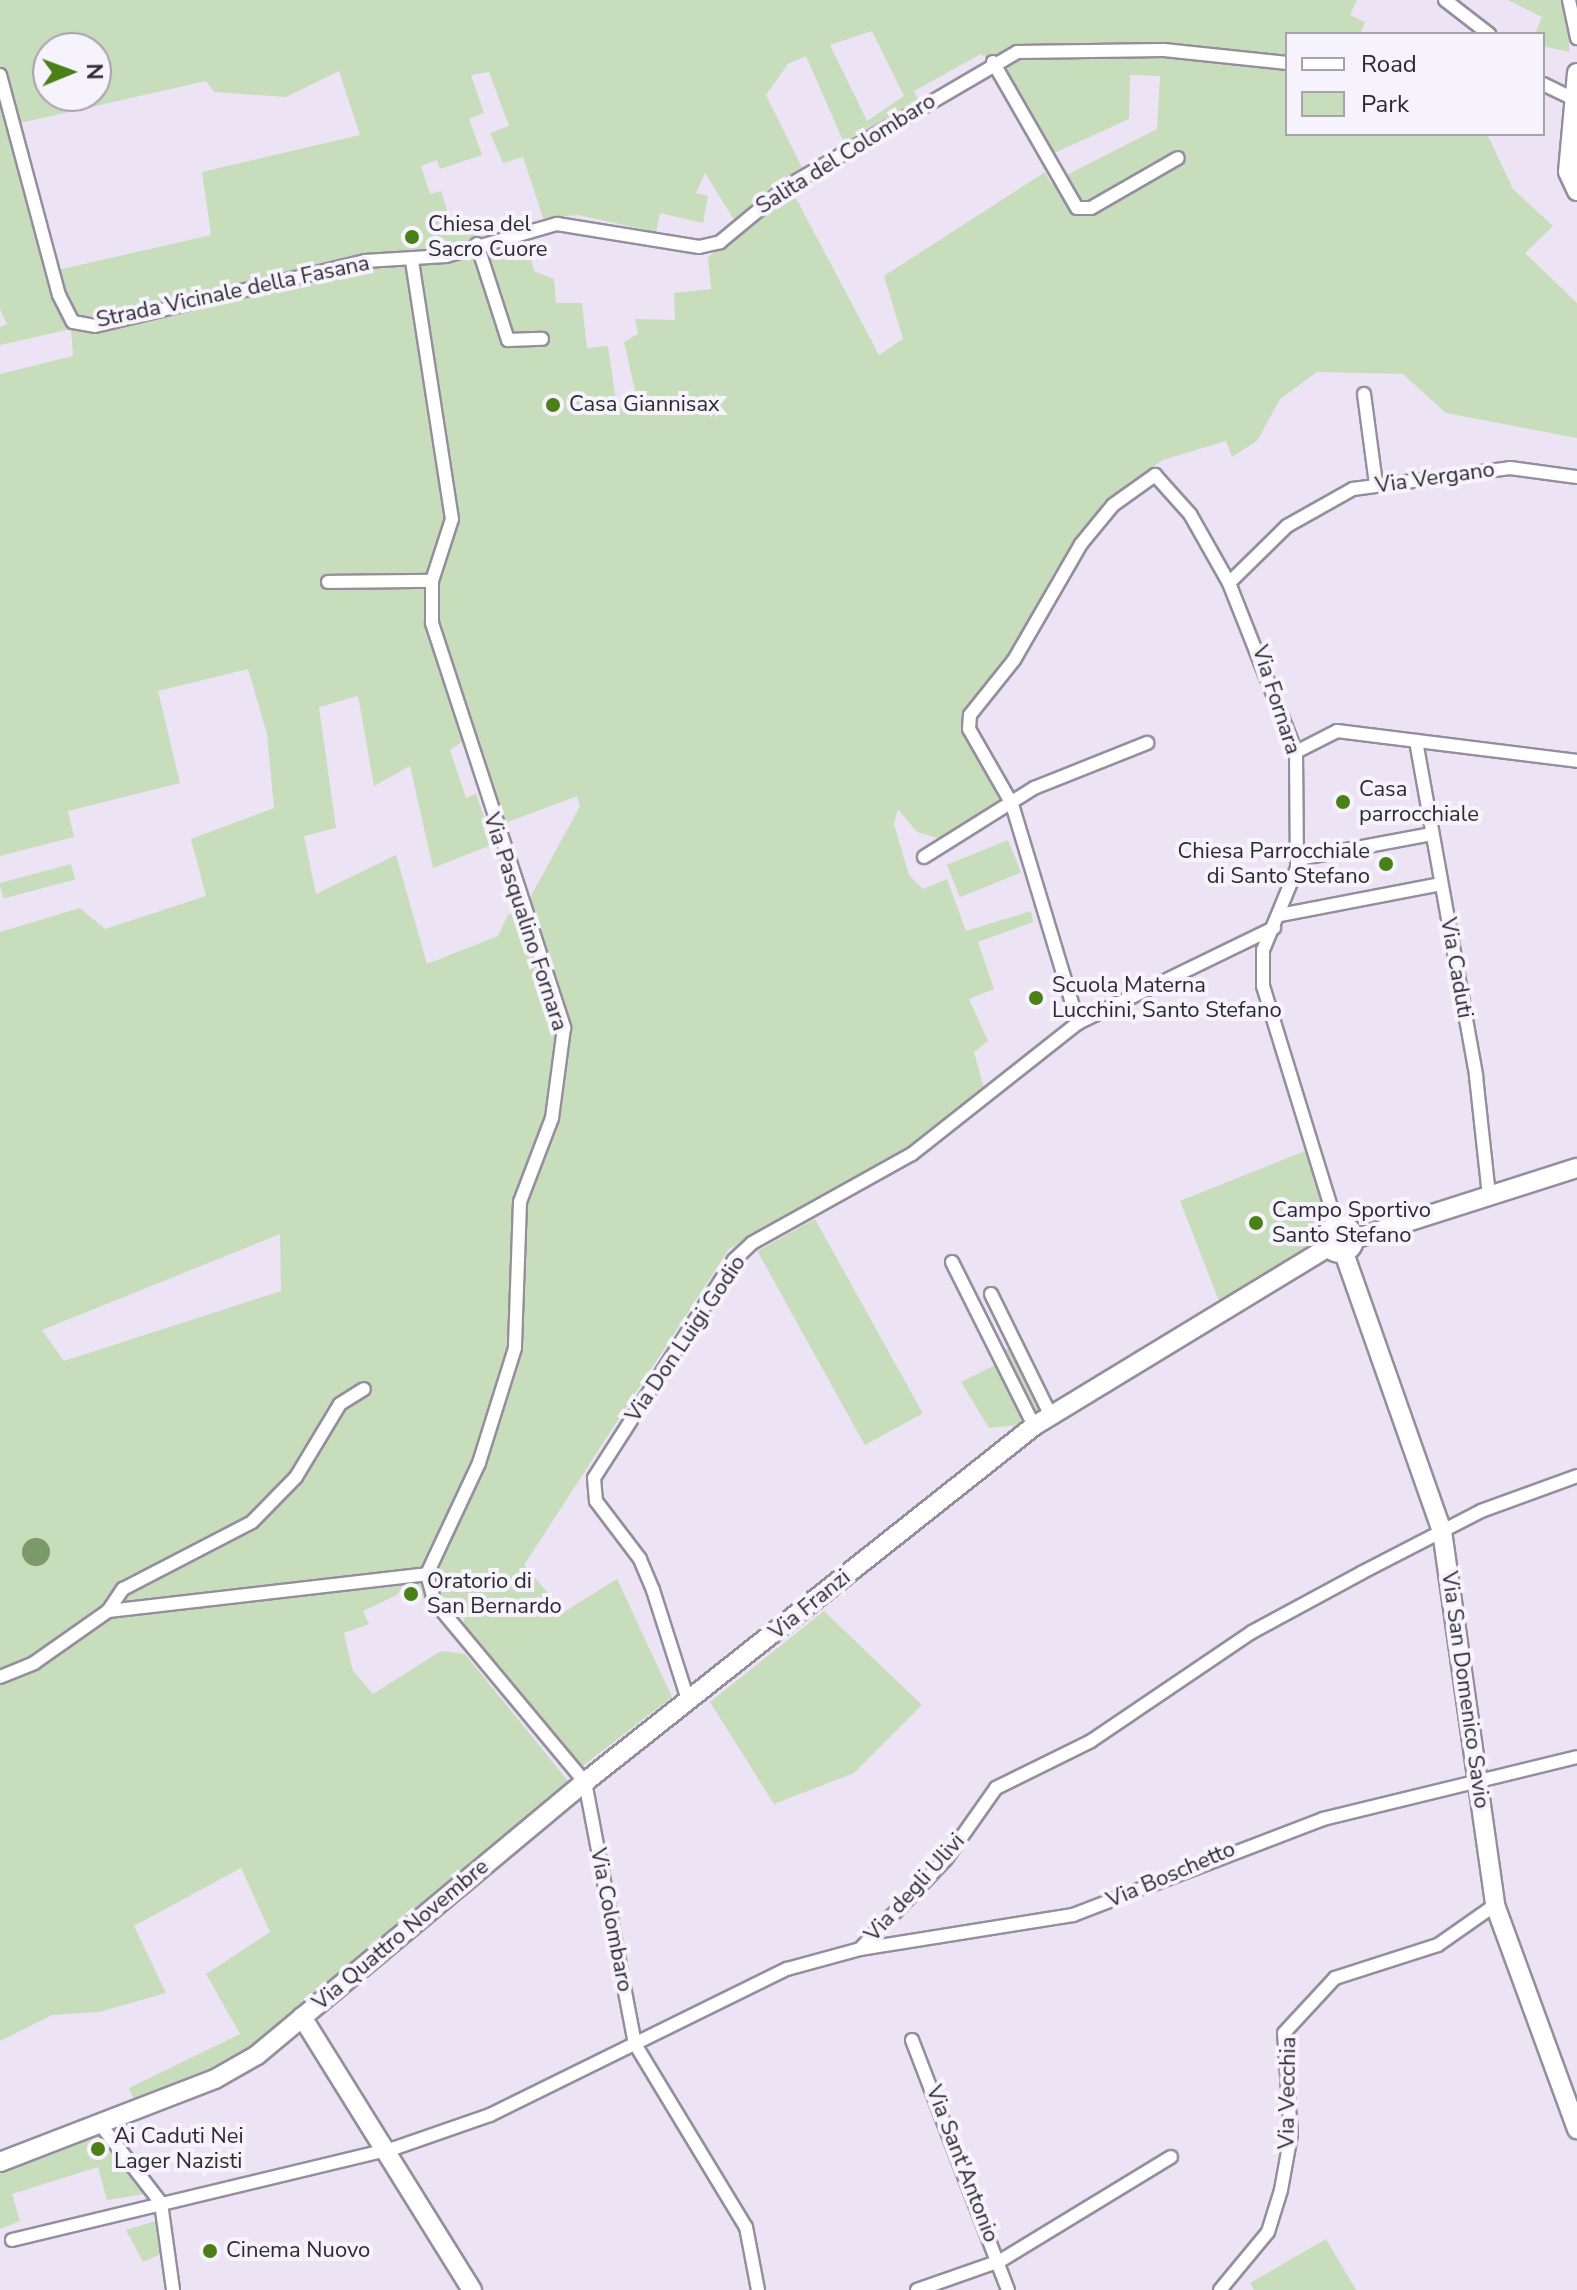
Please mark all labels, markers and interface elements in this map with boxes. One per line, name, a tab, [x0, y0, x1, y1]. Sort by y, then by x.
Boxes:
north arrow	[32, 32, 112, 112]
legend	[1285, 32, 1545, 136]
text: Road	[1361, 48, 1417, 80]
text: N	[79, 63, 109, 80]
street label: Salita del Colombaro	[751, 88, 941, 220]
text: Park	[1361, 88, 1409, 120]
place label: Chiesa del Sacro Cuore	[428, 211, 548, 262]
marker: Chiesa del Sacro Cuore	[403, 228, 421, 246]
street label: Strada Vicinale della Fasana	[94, 250, 372, 334]
place label: Casa Giannisax	[569, 392, 720, 418]
marker: Casa Giannisax	[544, 396, 562, 414]
street label: Via Vergano	[1374, 457, 1496, 499]
street label: Via Fornara	[1246, 642, 1306, 758]
place label: Casa parrocchiale	[1359, 776, 1479, 828]
marker: Casa parrocchiale	[1334, 793, 1352, 811]
street label: Via Pasqualino Fornara	[477, 810, 573, 1034]
place label: Chiesa Parrocchiale di Santo Stefano	[1178, 838, 1370, 890]
marker: Chiesa Parrocchiale di Santo Stefano	[1377, 855, 1395, 873]
street label: Via Caduti	[1434, 916, 1478, 1020]
place label: Scuola Materna Lucchini, Santo Stefano	[1052, 972, 1282, 1024]
marker: Scuola Materna Lucchini, Santo Stefano	[1027, 989, 1045, 1007]
place label: Campo Sportivo Santo Stefano	[1272, 1197, 1431, 1248]
marker: Campo Sportivo Santo Stefano	[1247, 1214, 1265, 1232]
street label: Via Don Luigi Godio	[620, 1251, 752, 1427]
street label: Via Franzi	[764, 1564, 856, 1646]
place label: Oratorio di San Bernardo	[427, 1568, 562, 1620]
street label: Via San Domenico Savio	[1435, 1570, 1495, 1810]
marker: Oratorio di San Bernardo	[402, 1585, 420, 1603]
street label: Via degli Ulivi	[860, 1829, 970, 1947]
street label: Via Boschetto	[1103, 1836, 1239, 1914]
street label: Via Colombaro	[584, 1846, 638, 1994]
street label: Via Quattro Novembre	[308, 1854, 494, 2016]
street label: Via Vecchia	[1274, 2036, 1302, 2150]
street label: Via Sant'Antonio	[920, 2082, 1004, 2246]
place label: Ai Caduti Nei Lager Nazisti	[114, 2123, 244, 2174]
marker: Ai Caduti Nei Lager Nazisti	[89, 2140, 107, 2158]
place label: Cinema Nuovo	[226, 2238, 370, 2264]
marker: Cinema Nuovo	[201, 2242, 219, 2260]

